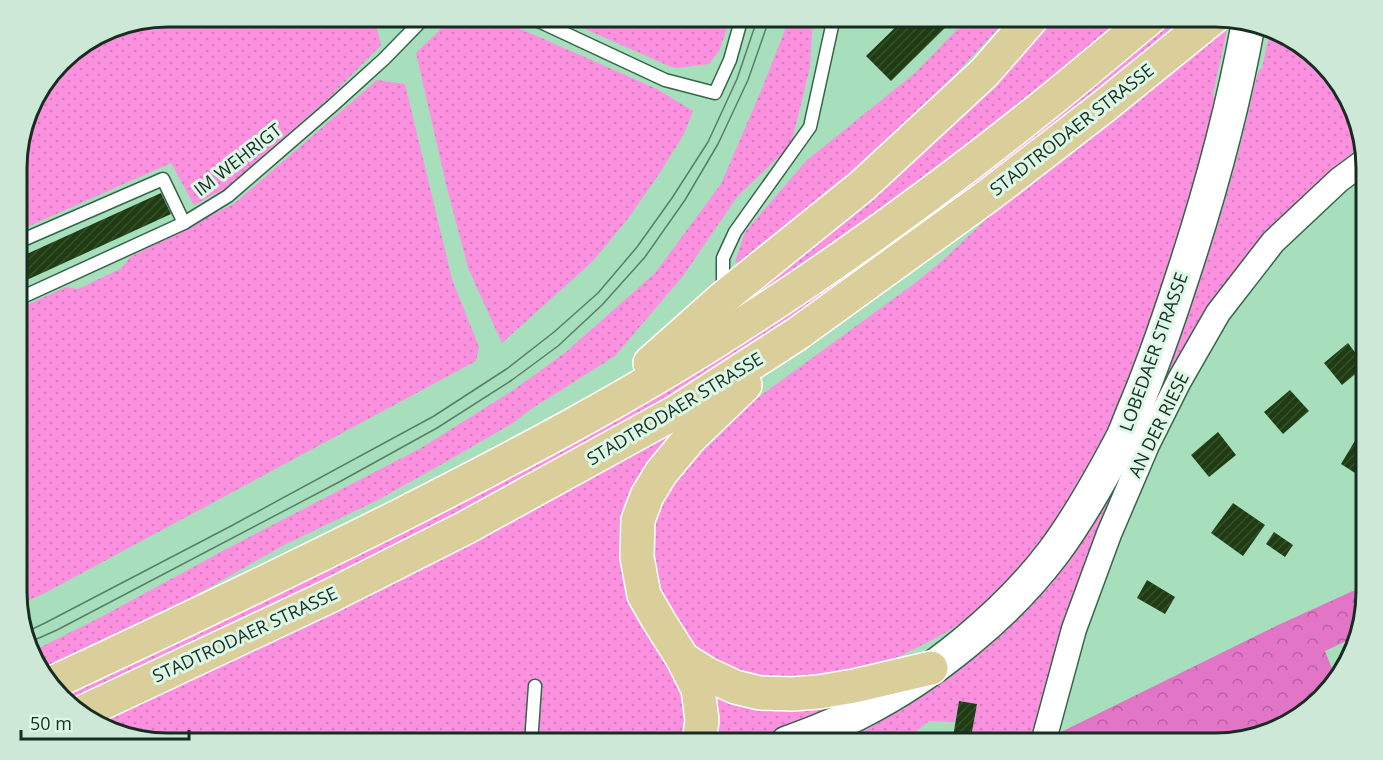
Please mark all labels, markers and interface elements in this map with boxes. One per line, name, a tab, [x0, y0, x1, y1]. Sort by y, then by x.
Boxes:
street label: STADTRODAER STRASSE	[985, 58, 1158, 201]
street label: IM WEHRIGT	[189, 117, 286, 201]
street label: LOBEDAER STRASSE	[1113, 269, 1193, 434]
street label: STADTRODAER STRASSE	[582, 346, 767, 470]
street label: AN DER RIESE	[1122, 368, 1194, 481]
street label: STADTRODAER STRASSE	[148, 581, 341, 688]
scale bar	[21, 703, 189, 741]
text: 50 m	[30, 711, 72, 735]

